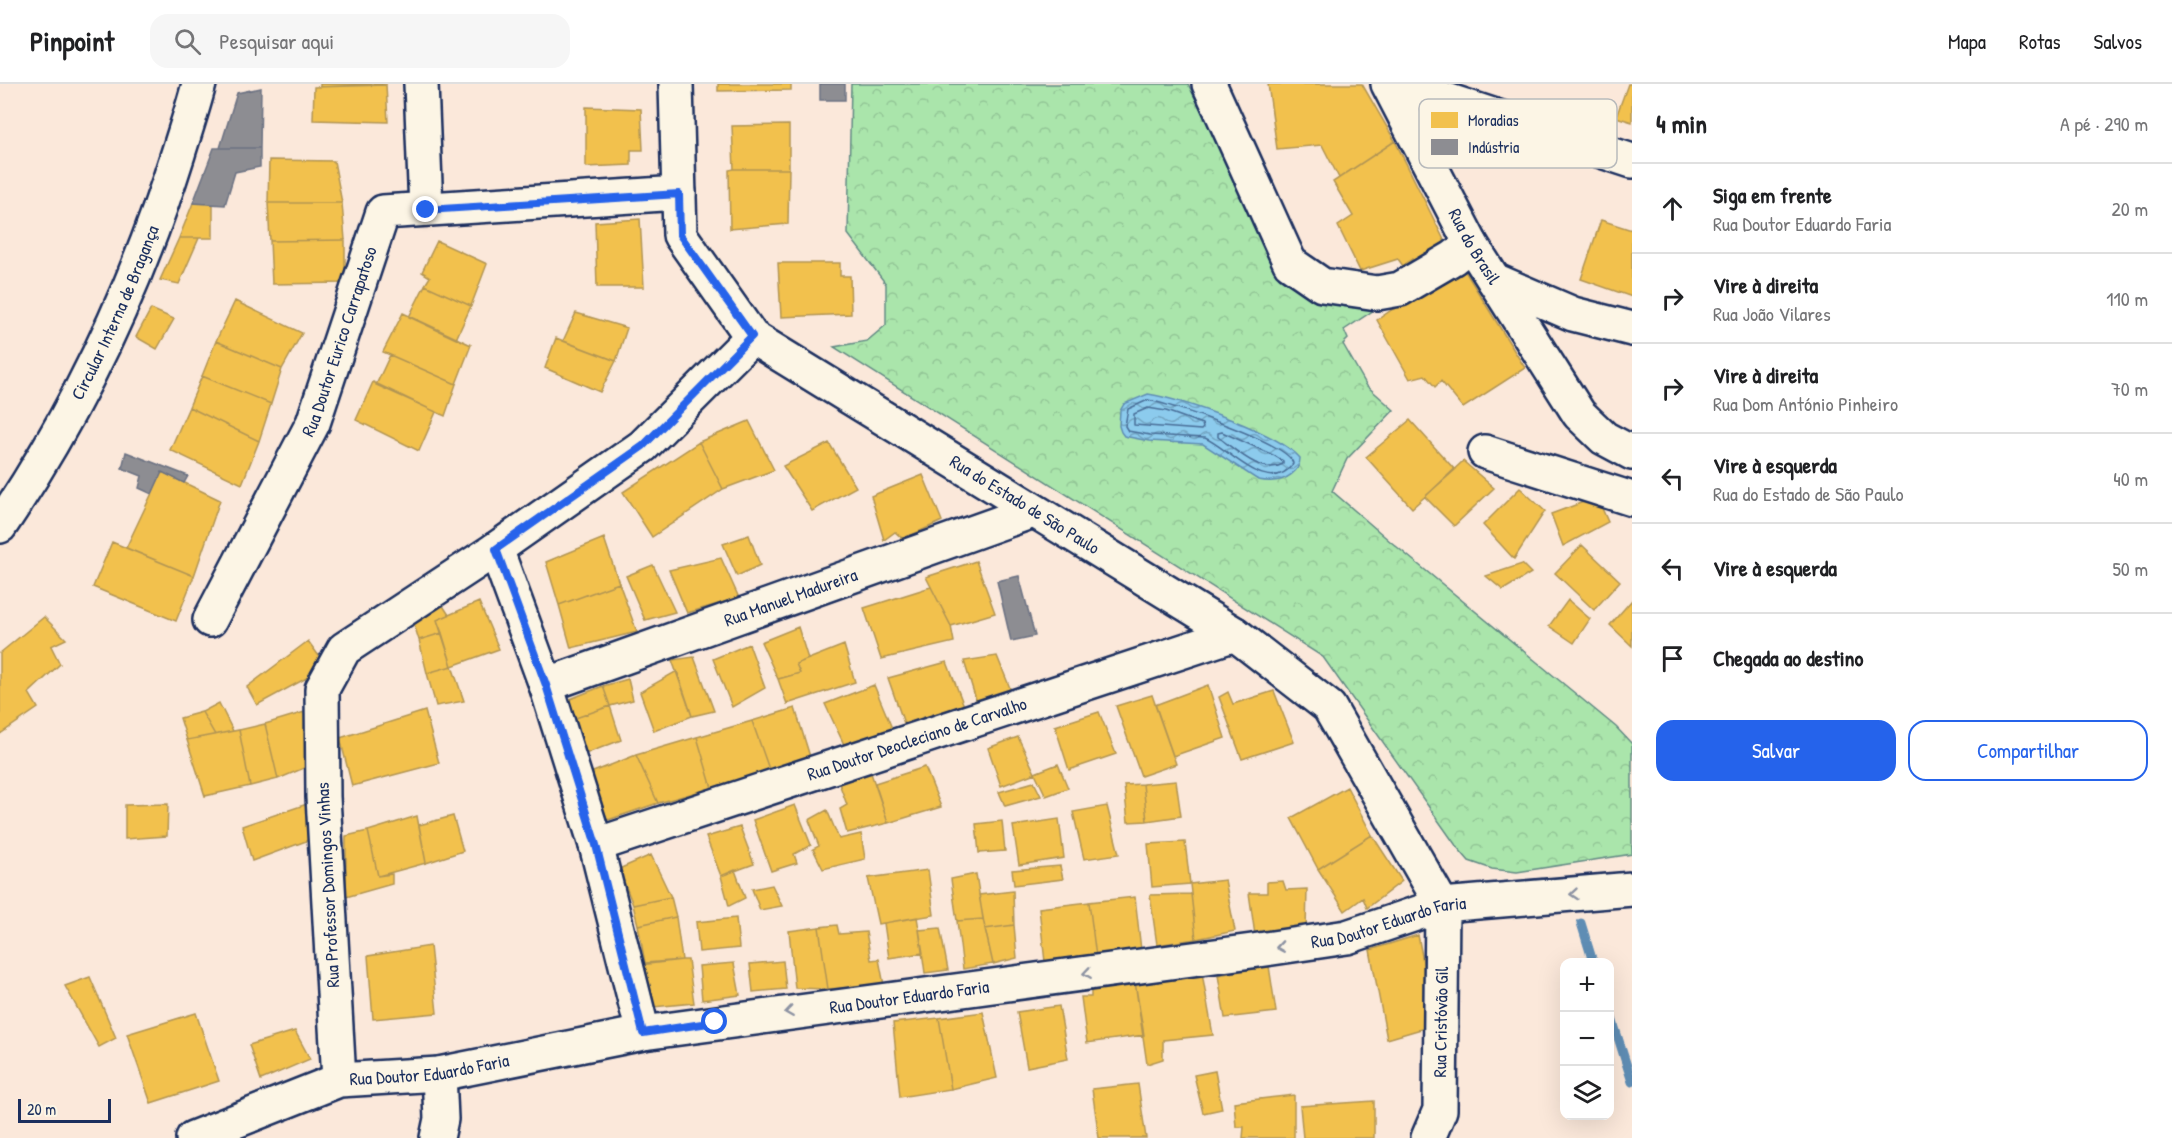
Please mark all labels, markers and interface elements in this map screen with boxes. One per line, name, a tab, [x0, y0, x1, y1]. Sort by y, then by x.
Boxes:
search box	[150, 14, 570, 68]
text: Pinpoint	[30, 22, 114, 60]
icon: search	[171, 25, 204, 58]
text: Pesquisar aqui	[219, 26, 334, 56]
text: Mapa	[1948, 27, 1986, 56]
text: Rotas	[2019, 27, 2061, 56]
text: Salvos	[2094, 27, 2142, 56]
legend	[1419, 99, 1617, 168]
text: 4 min	[1656, 106, 1707, 141]
text: Moradias	[1468, 109, 1519, 131]
text: A pé · 290 m	[2060, 110, 2148, 137]
text: Indústria	[1468, 136, 1519, 158]
text: Siga em frente	[1713, 180, 1832, 210]
icon: ahead	[1656, 192, 1689, 225]
text: 20 m	[2111, 195, 2148, 222]
route end	[412, 196, 438, 222]
street label: Rua do Brasil	[1443, 204, 1507, 289]
text: Rua Doutor Eduardo Faria	[1713, 210, 1891, 237]
street label: Circular Interna de Bragança	[65, 222, 165, 404]
street label: Rua Doutor Eurico Carrapatoso	[295, 243, 383, 441]
text: Vire à direita	[1713, 270, 1818, 300]
icon: right	[1656, 282, 1689, 315]
text: 110 m	[2106, 285, 2148, 312]
text: Rua João Vilares	[1713, 300, 1831, 327]
text: Vire à direita	[1713, 360, 1818, 390]
icon: right	[1656, 372, 1689, 405]
text: 70 m	[2111, 375, 2148, 402]
text: Rua Dom António Pinheiro	[1713, 390, 1898, 417]
street label: Rua do Estado de São Paulo	[945, 449, 1105, 560]
text: Vire à esquerda	[1713, 450, 1837, 480]
icon: left	[1656, 462, 1689, 495]
text: 40 m	[2113, 465, 2148, 492]
text: Rua do Estado de São Paulo	[1713, 480, 1904, 507]
icon: left	[1656, 552, 1689, 585]
text: Vire à esquerda	[1713, 553, 1837, 583]
text: 50 m	[2112, 555, 2148, 582]
street label: Rua Manuel Madureira	[721, 562, 861, 632]
icon: arrive	[1656, 642, 1689, 675]
text: Chegada ao destino	[1713, 643, 1863, 673]
street label: Rua Doutor Deocleciano de Carvalho	[804, 691, 1030, 786]
button: Salvar	[1656, 720, 1896, 781]
button: Compartilhar	[1908, 720, 2148, 781]
street label: Rua Professor Domingos Vinhas	[310, 782, 345, 988]
one-way arrow	[1569, 887, 1578, 900]
street label: Rua Doutor Eduardo Faria	[1309, 890, 1467, 954]
one-way arrow	[1275, 940, 1285, 952]
map controls	[1560, 958, 1614, 1120]
button: +	[1560, 958, 1614, 1012]
one-way arrow	[1082, 966, 1091, 979]
street label: Rua Cristóvão Gil	[1427, 966, 1454, 1078]
street label: Rua Doutor Eduardo Faria	[828, 974, 990, 1020]
one-way arrow	[785, 1006, 794, 1018]
route start	[701, 1008, 727, 1034]
button: −	[1560, 1012, 1614, 1066]
street label: Rua Doutor Eduardo Faria	[349, 1047, 511, 1091]
button: layers	[1560, 1066, 1614, 1120]
scale bar	[18, 1096, 111, 1124]
text: 20 m	[27, 1098, 56, 1120]

